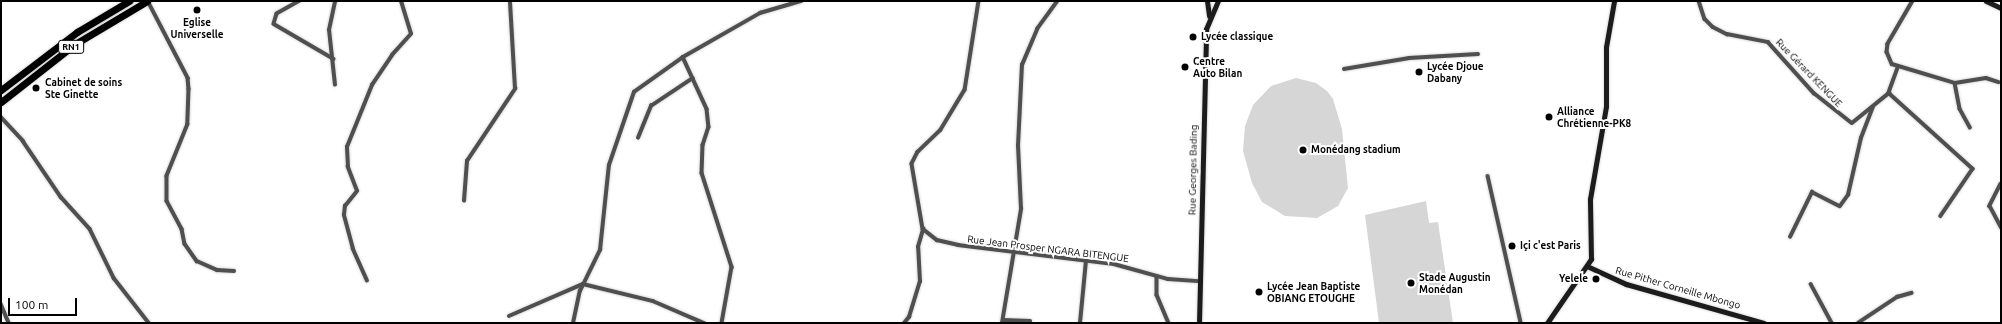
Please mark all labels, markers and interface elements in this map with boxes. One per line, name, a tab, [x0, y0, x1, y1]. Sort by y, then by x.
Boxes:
marker: Eglise Universelle	[192, 5, 202, 15]
place label: Eglise Universelle	[171, 16, 223, 40]
place label: Lycée classique	[1201, 31, 1273, 43]
marker: Lycée classique	[1188, 32, 1198, 42]
street label: Rue Gérard KENGUE	[1773, 36, 1845, 110]
road number: RN1	[58, 40, 84, 54]
place label: Centre Auto Bilan	[1193, 55, 1242, 78]
place label: Lycée Djoue Dabany	[1427, 60, 1484, 84]
marker: Centre Auto Bilan	[1180, 62, 1190, 72]
marker: Lycée Djoue Dabany	[1414, 67, 1424, 77]
place label: Cabinet de soins Ste Ginette	[45, 76, 122, 100]
marker: Cabinet de soins Ste Ginette	[30, 82, 42, 94]
place label: Alliance Chrétienne-PK8	[1557, 105, 1631, 128]
marker: Alliance Chrétienne-PK8	[1544, 112, 1554, 122]
street label: Rue Georges Bading	[1186, 125, 1200, 215]
place label: Monédang stadium	[1311, 144, 1401, 156]
marker: Monédang stadium	[1298, 145, 1308, 155]
street label: Rue Jean Prosper NGARA BITENGUE	[967, 233, 1129, 265]
place label: Içi c'est Paris	[1520, 240, 1581, 252]
marker: Içi c'est Paris	[1507, 241, 1517, 251]
street label: Rue Pither Corneille Mbongo	[1614, 264, 1742, 312]
place label: Stade Augustin Monédan	[1419, 271, 1491, 294]
place label: Yelele	[1559, 273, 1588, 285]
marker: Yelele	[1591, 274, 1601, 284]
marker: Stade Augustin Monédan	[1406, 278, 1416, 288]
place label: Lycée Jean Baptiste OBIANG ETOUGHE	[1267, 280, 1360, 304]
marker: Lycée Jean Baptiste OBIANG ETOUGHE	[1254, 287, 1264, 297]
scale bar	[10, 290, 79, 316]
text: 100 m	[15, 298, 48, 311]

